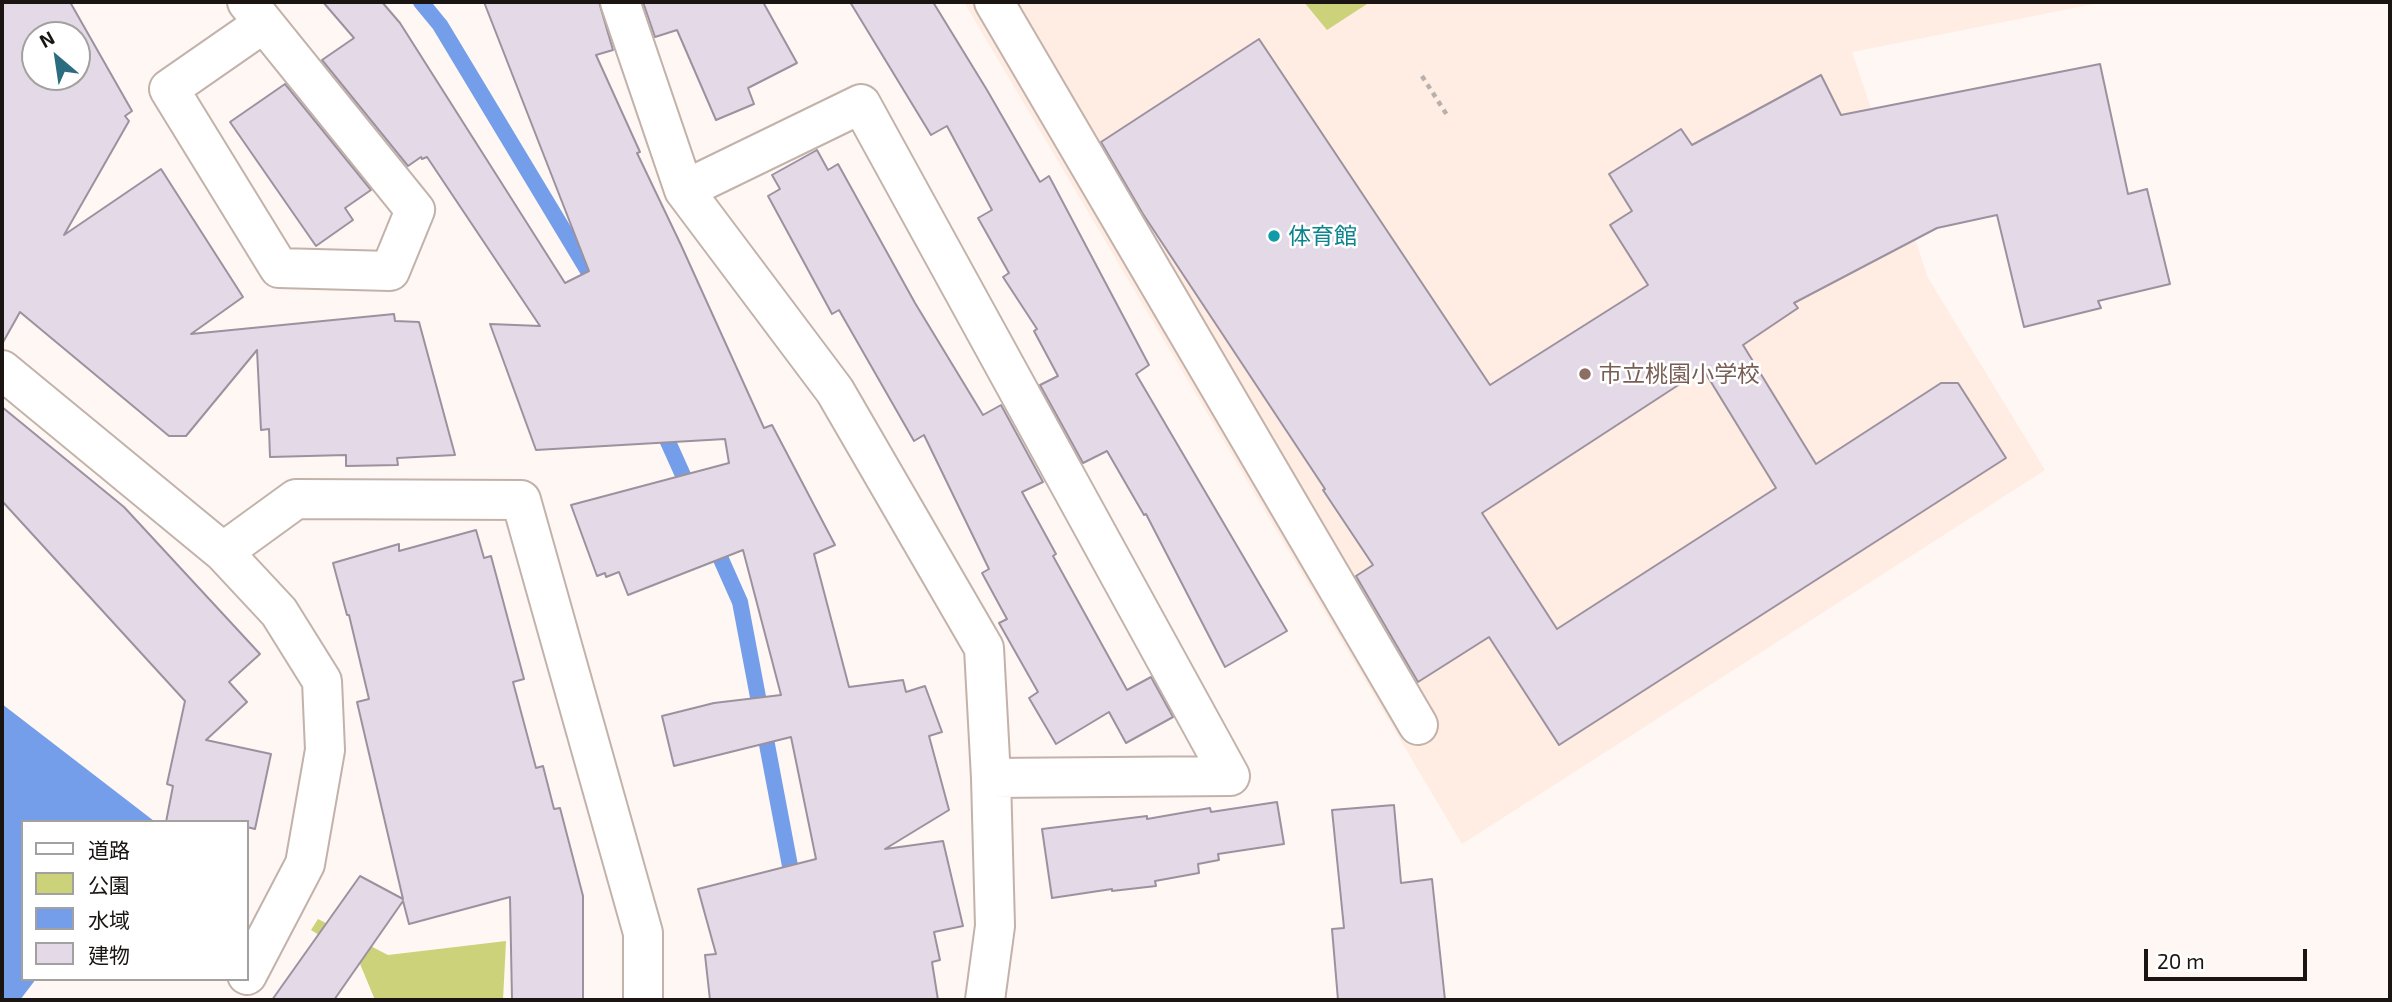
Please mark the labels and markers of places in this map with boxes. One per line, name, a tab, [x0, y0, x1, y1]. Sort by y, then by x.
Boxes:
place label: 体育館	[1288, 222, 1357, 250]
marker: 体育館	[1266, 228, 1282, 244]
place label: 市立桃園小学校	[1599, 360, 1760, 388]
marker: 市立桃園小学校	[1577, 366, 1593, 382]

